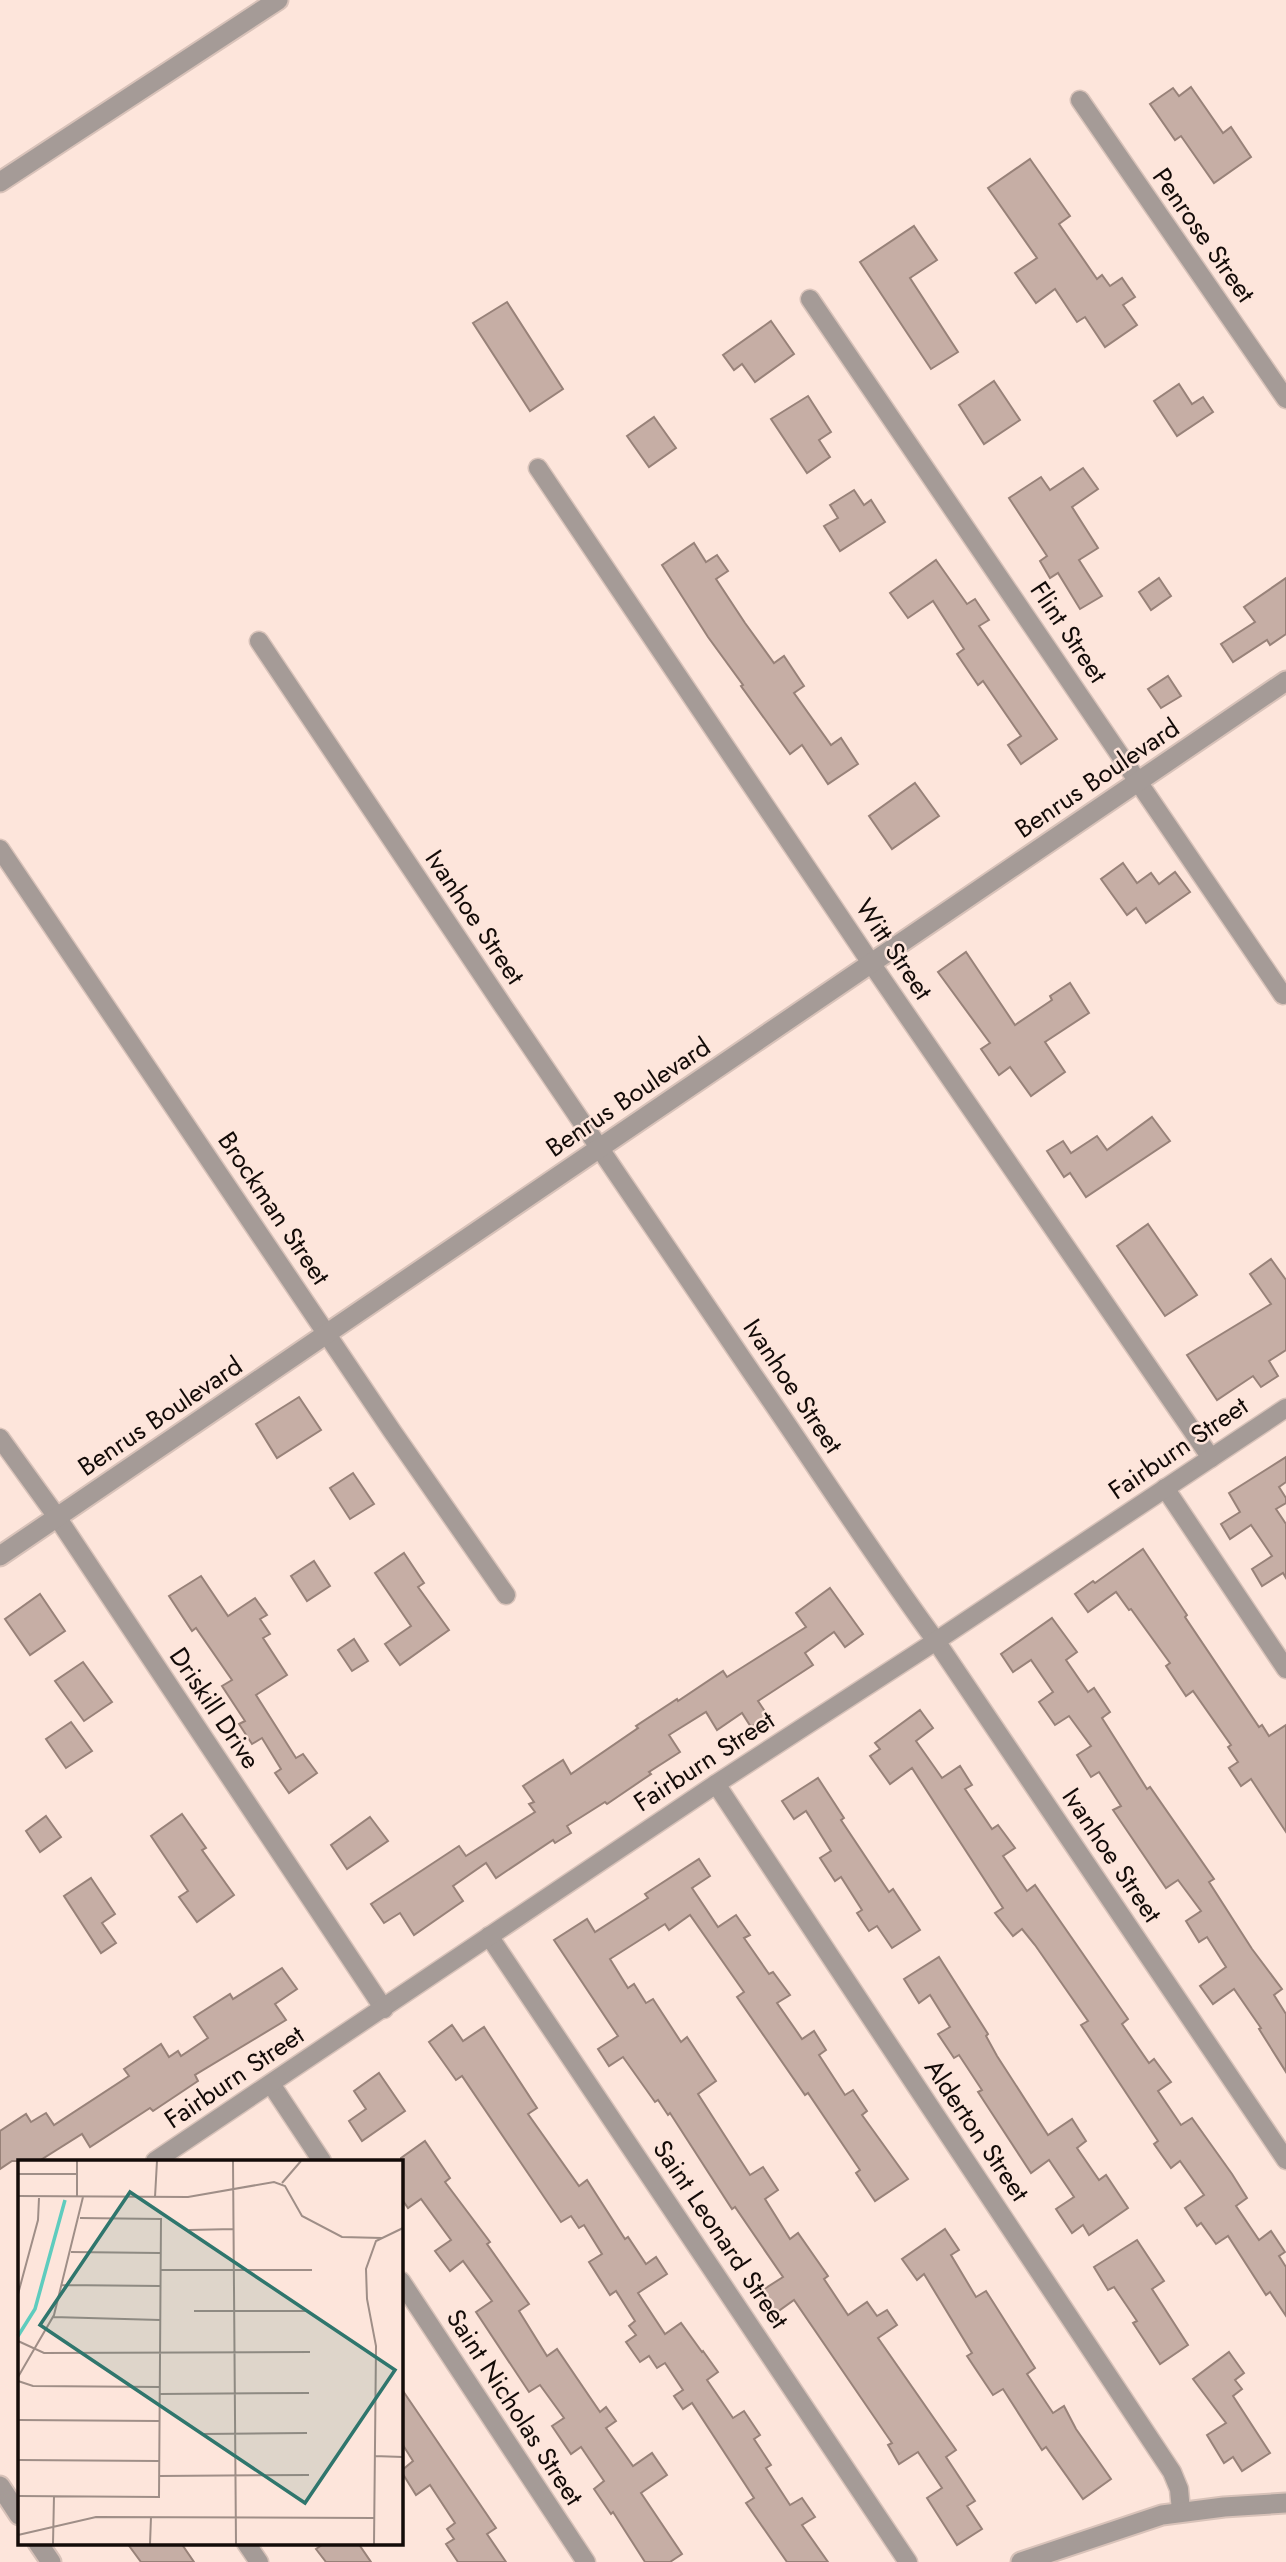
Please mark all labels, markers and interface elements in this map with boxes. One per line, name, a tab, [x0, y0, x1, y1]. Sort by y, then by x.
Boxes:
street label: Penrose Street	[1143, 160, 1265, 311]
street label: Flint Street	[1021, 574, 1117, 691]
street label: Benrus Boulevard	[1007, 709, 1187, 847]
street label: Ivanhoe Street	[416, 842, 535, 993]
street label: Witt Street	[846, 891, 942, 1008]
street label: Benrus Boulevard	[538, 1028, 718, 1166]
street label: Brockman Street	[209, 1124, 340, 1293]
street label: Ivanhoe Street	[734, 1311, 853, 1462]
street label: Benrus Boulevard	[70, 1347, 250, 1485]
street label: Fairburn Street	[1101, 1387, 1256, 1509]
street label: Driskill Drive	[160, 1640, 270, 1776]
street label: Fairburn Street	[626, 1701, 783, 1821]
street label: Ivanhoe Street	[1053, 1780, 1172, 1931]
street label: Fairburn Street	[157, 2016, 312, 2138]
street label: Alderton Street	[915, 2051, 1039, 2209]
street label: Saint Leonard Street	[644, 2132, 799, 2337]
inset map	[18, 2160, 402, 2544]
street label: Saint Nicholas Street	[437, 2301, 593, 2513]

